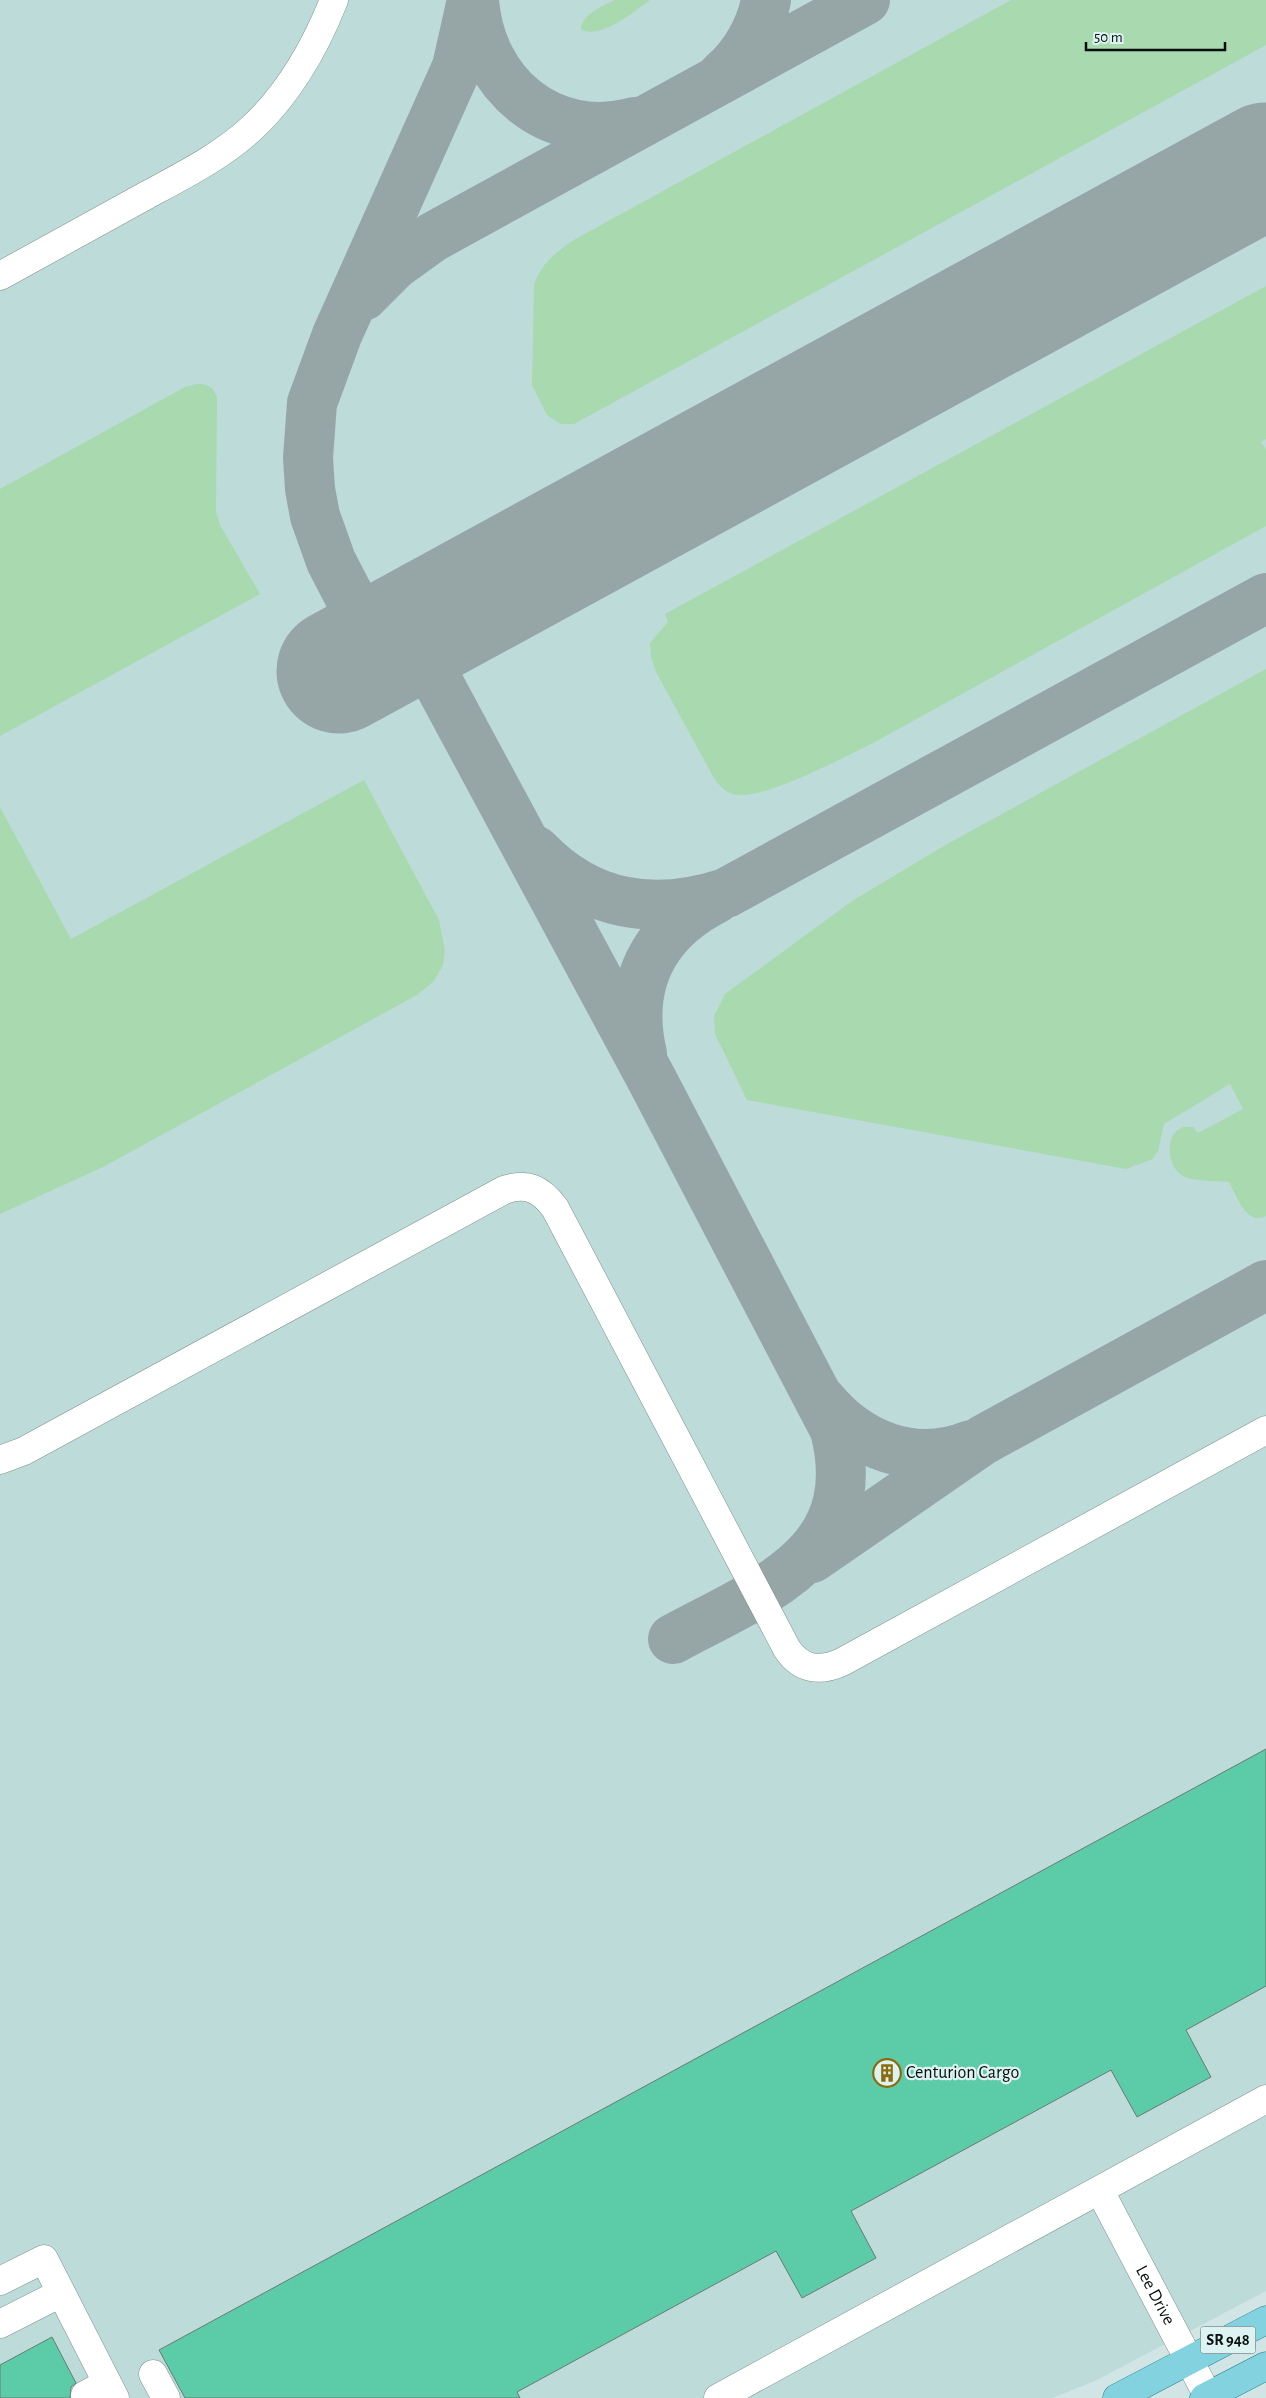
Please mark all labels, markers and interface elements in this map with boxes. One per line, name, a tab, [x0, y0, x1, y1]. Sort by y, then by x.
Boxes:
scale bar	[1086, 20, 1225, 52]
text: 50 m	[1094, 30, 1123, 45]
building icon: Centurion Cargo	[872, 2058, 902, 2088]
place label: Centurion Cargo	[906, 2064, 1019, 2082]
street label: Lee Drive	[1132, 2263, 1178, 2328]
road number: SR 948	[1200, 2326, 1256, 2354]

